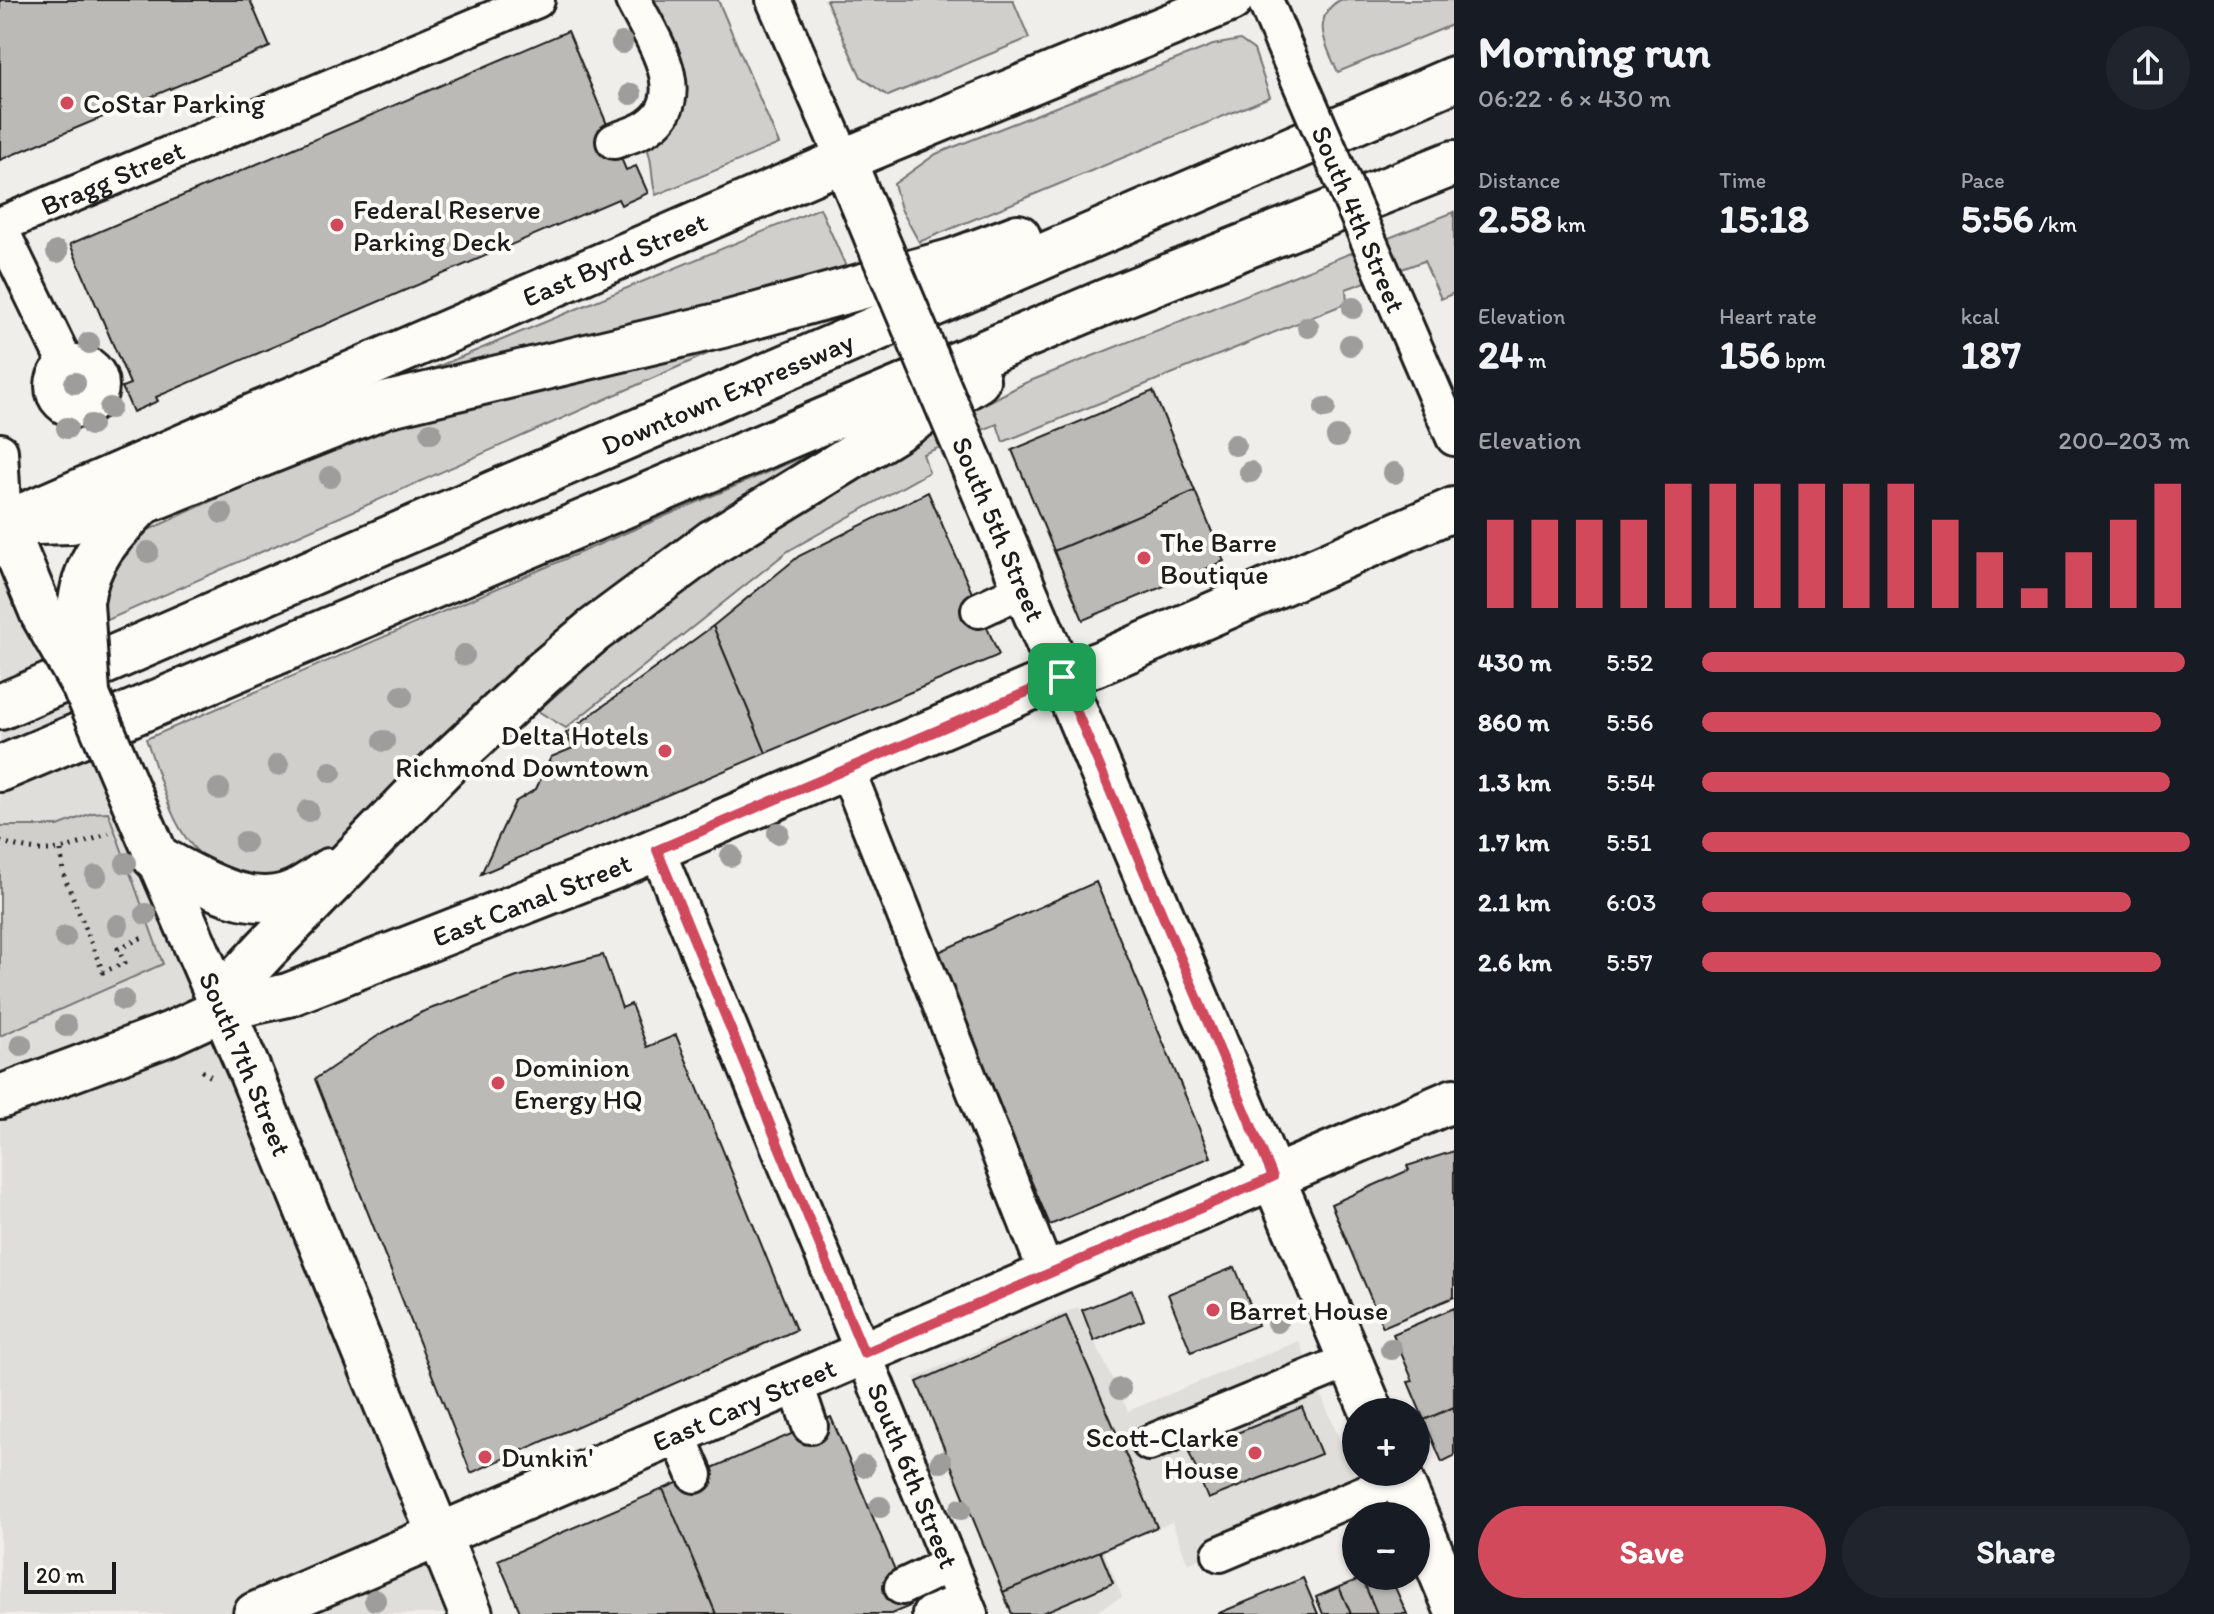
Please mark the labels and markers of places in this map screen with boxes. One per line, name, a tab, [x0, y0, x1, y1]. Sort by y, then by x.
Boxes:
place label: CoStar Parking	[83, 86, 266, 120]
marker: CoStar Parking	[58, 94, 76, 112]
place label: Federal Reserve Parking Deck	[353, 192, 541, 258]
marker: Federal Reserve Parking Deck	[328, 216, 346, 234]
place label: The Barre Boutique	[1160, 525, 1277, 591]
marker: The Barre Boutique	[1135, 549, 1153, 567]
pin	[1028, 643, 1096, 711]
place label: Delta Hotels Richmond Downtown	[395, 718, 649, 784]
marker: Delta Hotels Richmond Downtown	[656, 742, 674, 760]
place label: Dominion Energy HQ	[514, 1050, 643, 1116]
marker: Dominion Energy HQ	[489, 1074, 507, 1092]
place label: Barret House	[1229, 1293, 1388, 1327]
marker: Barret House	[1204, 1301, 1222, 1319]
place label: Scott-Clarke House	[1086, 1420, 1239, 1486]
place label: Dunkin'	[501, 1440, 593, 1474]
marker: Scott-Clarke House	[1246, 1444, 1264, 1462]
marker: Dunkin'	[476, 1448, 494, 1466]

